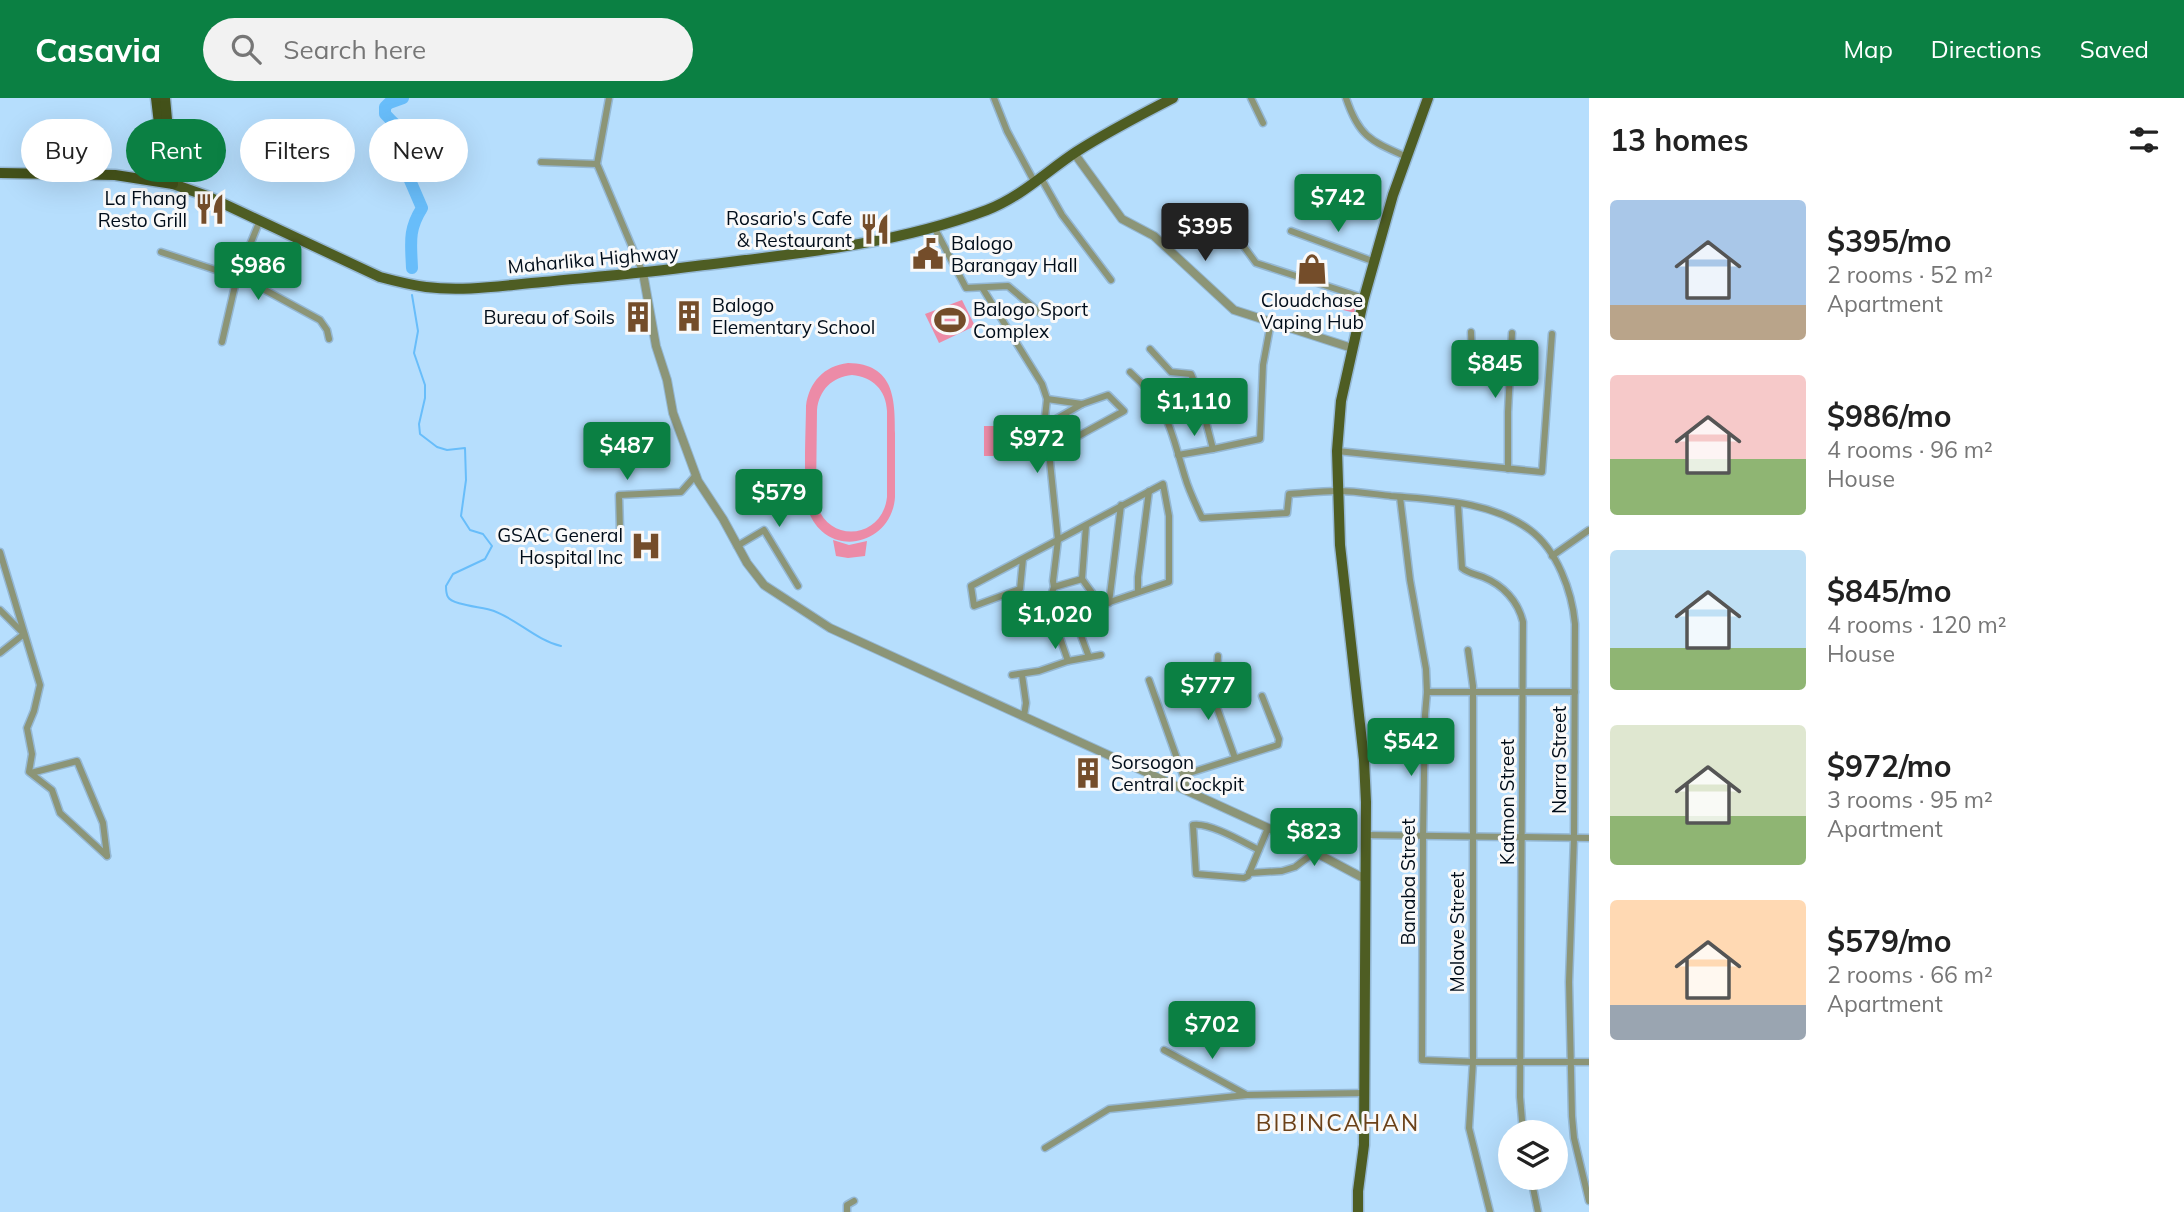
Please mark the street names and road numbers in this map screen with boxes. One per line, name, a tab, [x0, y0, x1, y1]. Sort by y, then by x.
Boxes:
street label: Maharlika Highway	[507, 240, 679, 278]
street label: Narra Street	[1547, 706, 1571, 814]
street label: Katmon Street	[1495, 739, 1519, 865]
street label: Banaba Street	[1396, 818, 1420, 946]
street label: Molave Street	[1445, 871, 1469, 992]

